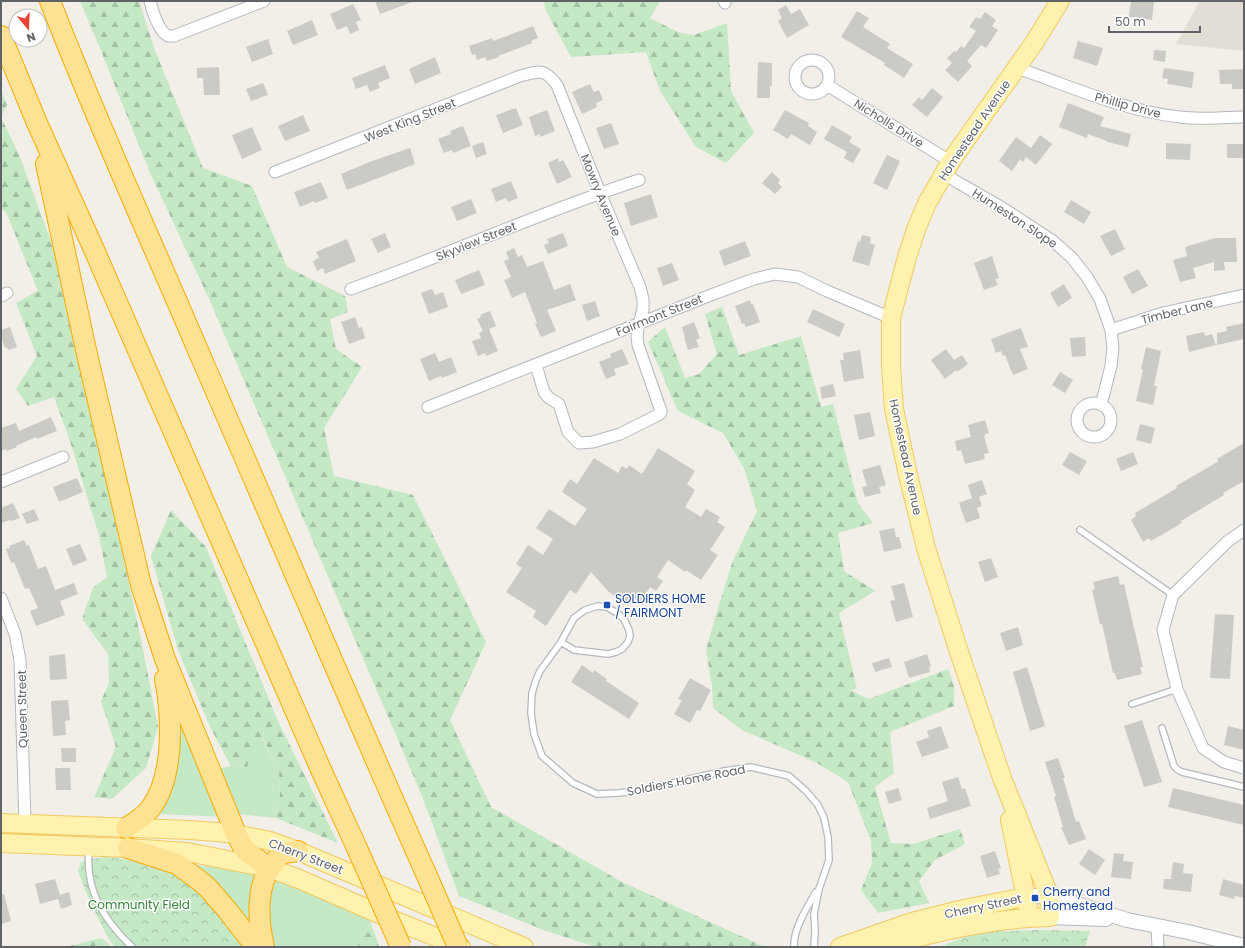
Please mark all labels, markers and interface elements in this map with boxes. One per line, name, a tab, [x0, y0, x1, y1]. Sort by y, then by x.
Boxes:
north arrow	[8, 8, 48, 48]
scale bar	[1109, 8, 1200, 34]
text: 50 m	[1115, 13, 1146, 30]
text: N	[25, 29, 38, 46]
street label: Homestead Avenue	[934, 76, 1014, 184]
street label: Phillip Drive	[1093, 88, 1163, 122]
street label: West King Street	[362, 94, 458, 146]
street label: Nicholls Drive	[851, 95, 927, 151]
street label: Mowry Avenue	[577, 151, 625, 239]
street label: Humeston Slope	[969, 184, 1061, 252]
street label: Skyview Street	[433, 217, 519, 265]
street label: Fairmont Street	[613, 290, 705, 340]
street label: Timber Lane	[1139, 294, 1215, 328]
street label: Homestead Avenue	[885, 397, 927, 517]
place label: SOLDIERS HOME / FAIRMONT	[615, 590, 706, 621]
marker: SOLDIERS HOME / FAIRMONT	[602, 600, 612, 610]
street label: Queen Street	[13, 670, 31, 748]
street label: Soldiers Home Road	[625, 760, 747, 800]
street label: Cherry Street	[266, 834, 346, 878]
place label: Cherry and Homestead	[1043, 883, 1113, 914]
street label: Cherry Street	[943, 890, 1023, 922]
marker: Cherry and Homestead	[1030, 893, 1040, 903]
park label: Community Field	[88, 896, 190, 913]

